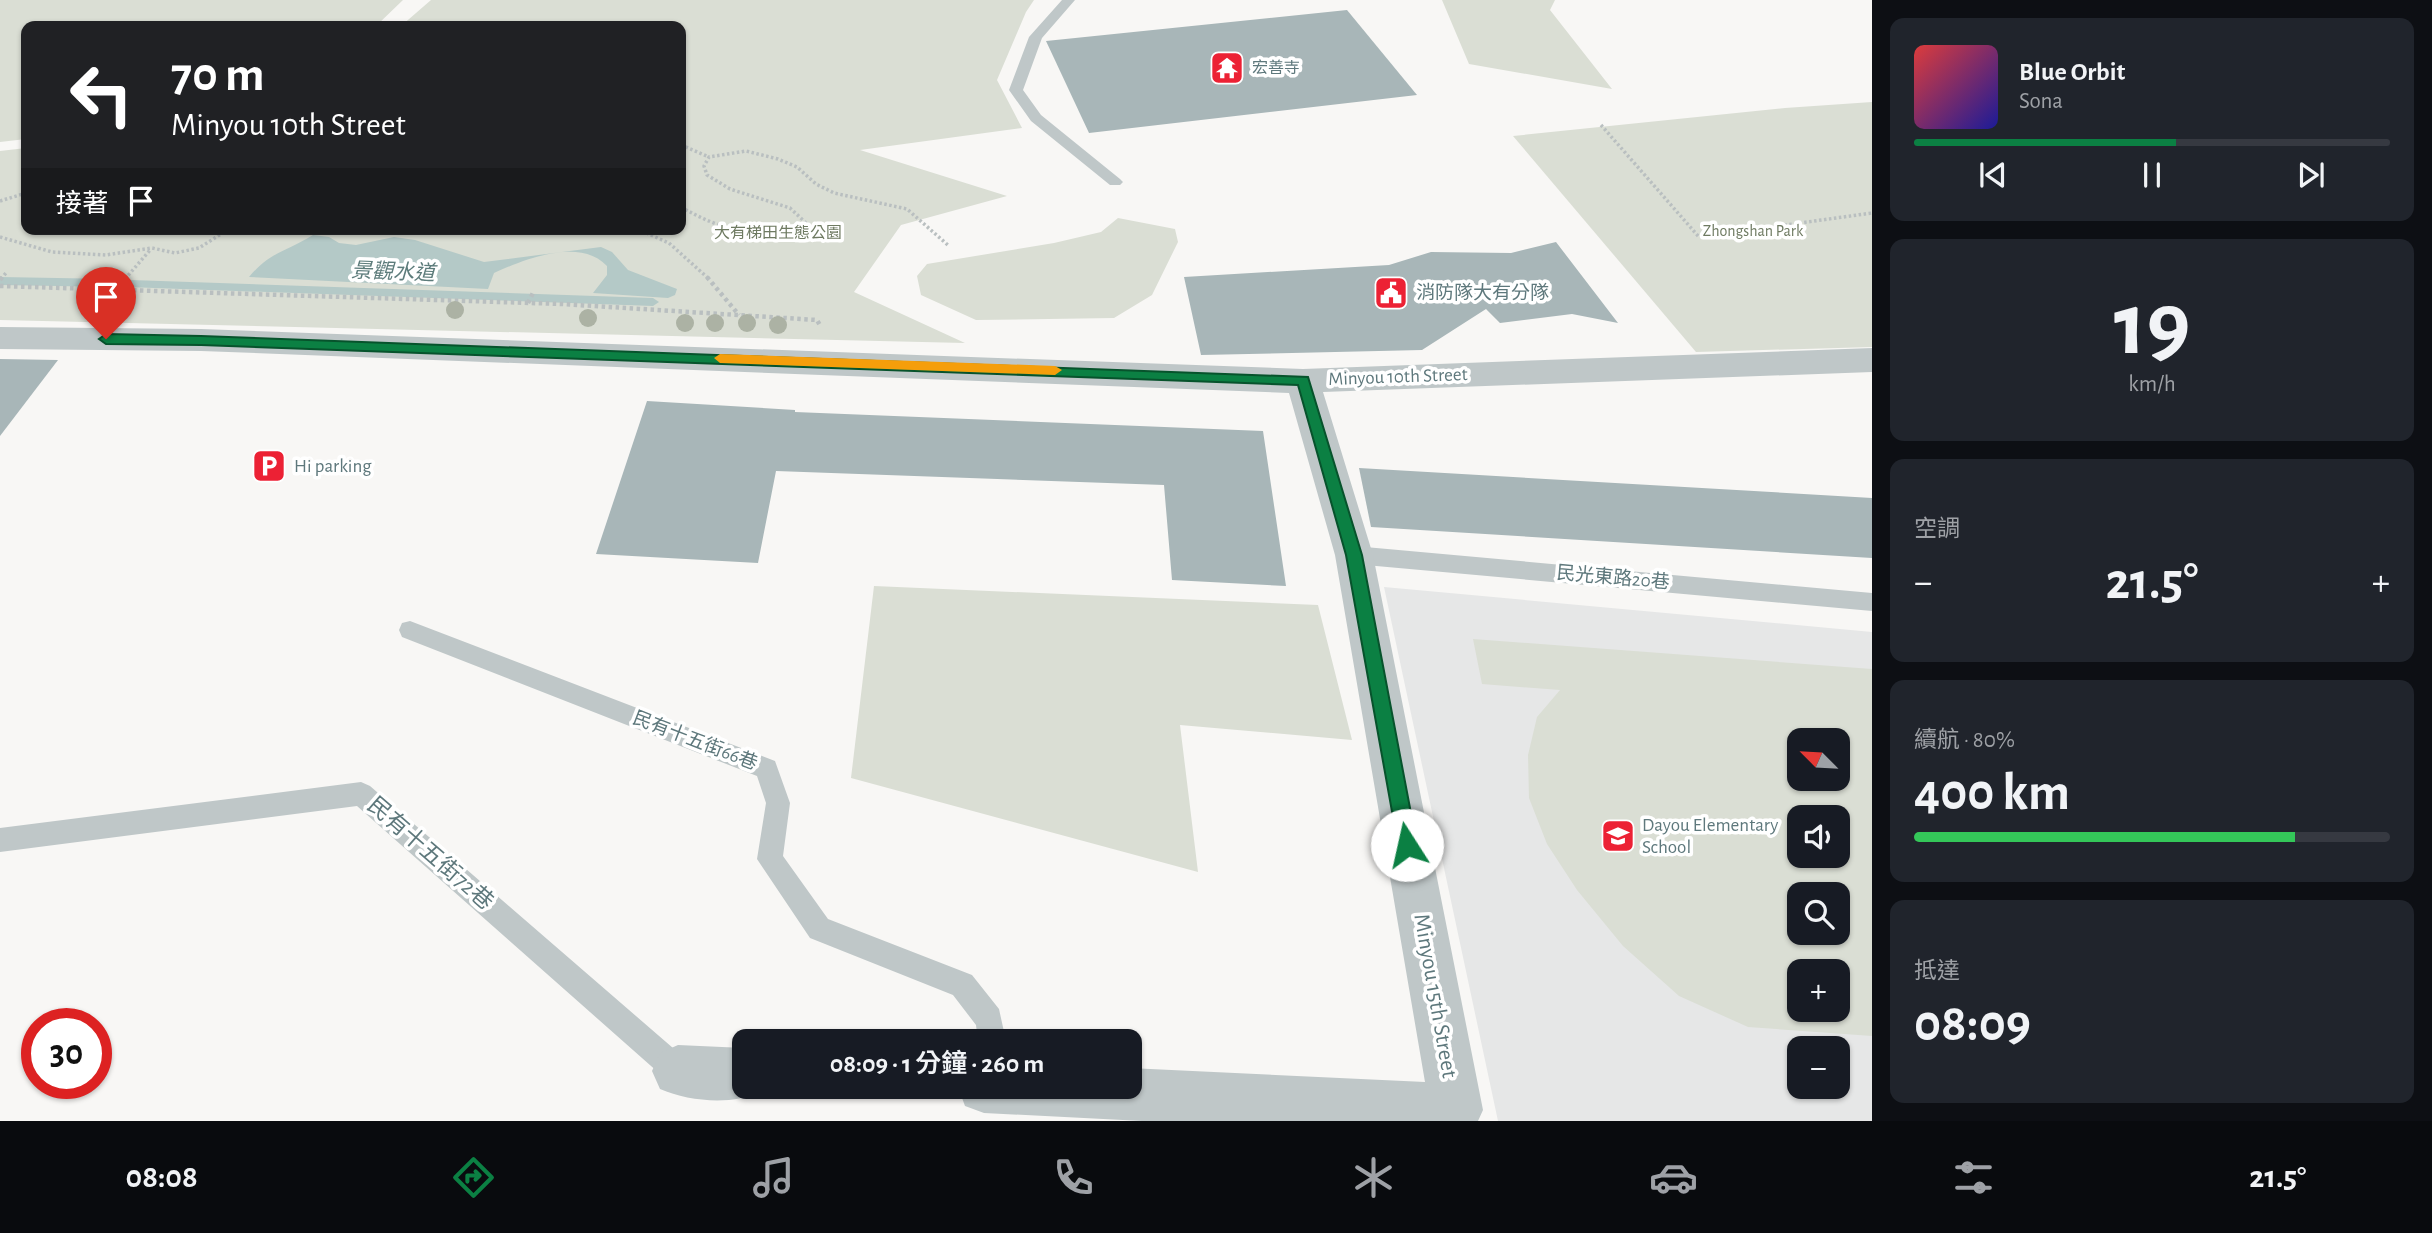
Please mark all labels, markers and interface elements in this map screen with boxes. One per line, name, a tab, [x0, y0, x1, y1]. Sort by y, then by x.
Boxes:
icon: left	[56, 49, 147, 140]
temple icon: 宏善寺	[1208, 49, 1246, 87]
text: 70 m	[171, 51, 265, 100]
place label: 宏善寺	[1252, 59, 1300, 76]
text: Blue Orbit	[2019, 59, 2125, 85]
text: Sona	[2019, 90, 2063, 113]
text: Minyou 10th Street	[171, 109, 406, 141]
icon: previous	[1974, 156, 2012, 194]
icon: pause	[2133, 156, 2171, 194]
icon: next	[2292, 156, 2330, 194]
icon: arrive	[122, 182, 160, 220]
text: 接著	[56, 191, 108, 217]
park label: Zhongshan Park	[1703, 223, 1804, 239]
park label: 大有梯田生態公園	[714, 224, 842, 241]
water label: 景觀水道	[351, 259, 438, 284]
pin	[76, 267, 136, 339]
public building icon: 消防隊大有分隊	[1372, 274, 1410, 312]
icon: arrive	[87, 278, 125, 316]
text: 19	[2114, 280, 2190, 371]
place label: 消防隊大有分隊	[1416, 282, 1549, 303]
street label: Minyou 10th Street	[1328, 365, 1468, 389]
text: km/h	[2128, 373, 2176, 396]
parking icon: Hi parking	[250, 447, 288, 485]
place label: Hi parking	[294, 457, 372, 476]
text: 空調	[1914, 518, 1960, 541]
text: 21.5°	[2106, 556, 2198, 608]
street label: 民光東路20巷	[1556, 562, 1671, 592]
text: −	[1914, 564, 1932, 602]
text: +	[2372, 564, 2390, 602]
street label: 民有十五街66巷	[630, 707, 761, 773]
north arrow	[1787, 728, 1850, 791]
map controls	[1787, 728, 1850, 1099]
text: 續航 · 80%	[1914, 729, 2015, 752]
text: 400 km	[1914, 767, 2070, 819]
street label: 民有十五街72巷	[363, 792, 499, 915]
button: sound	[1787, 805, 1850, 868]
position arrow	[1370, 808, 1444, 882]
place label: Dayou Elementary School	[1642, 816, 1778, 857]
school or university icon: Dayou Elementary School	[1599, 817, 1637, 855]
button: search	[1787, 882, 1850, 945]
street label: Minyou 15th Street	[1409, 912, 1461, 1080]
button: +	[1787, 959, 1850, 1022]
text: 抵達	[1914, 960, 1960, 983]
text: 08:09	[1914, 998, 2031, 1050]
speed limit sign: 30	[21, 1008, 112, 1099]
button: −	[1787, 1036, 1850, 1099]
text: 08:09 · 1 分鐘 · 260 m	[830, 1051, 1044, 1077]
icon: directions	[449, 1153, 498, 1202]
icon: music	[749, 1153, 798, 1202]
icon: phone	[1049, 1153, 1098, 1202]
icon: climate	[1349, 1153, 1398, 1202]
icon: car	[1649, 1153, 1698, 1202]
icon: filters	[1949, 1153, 1998, 1202]
text: 08:08	[126, 1161, 198, 1193]
text: 21.5°	[2249, 1161, 2306, 1193]

